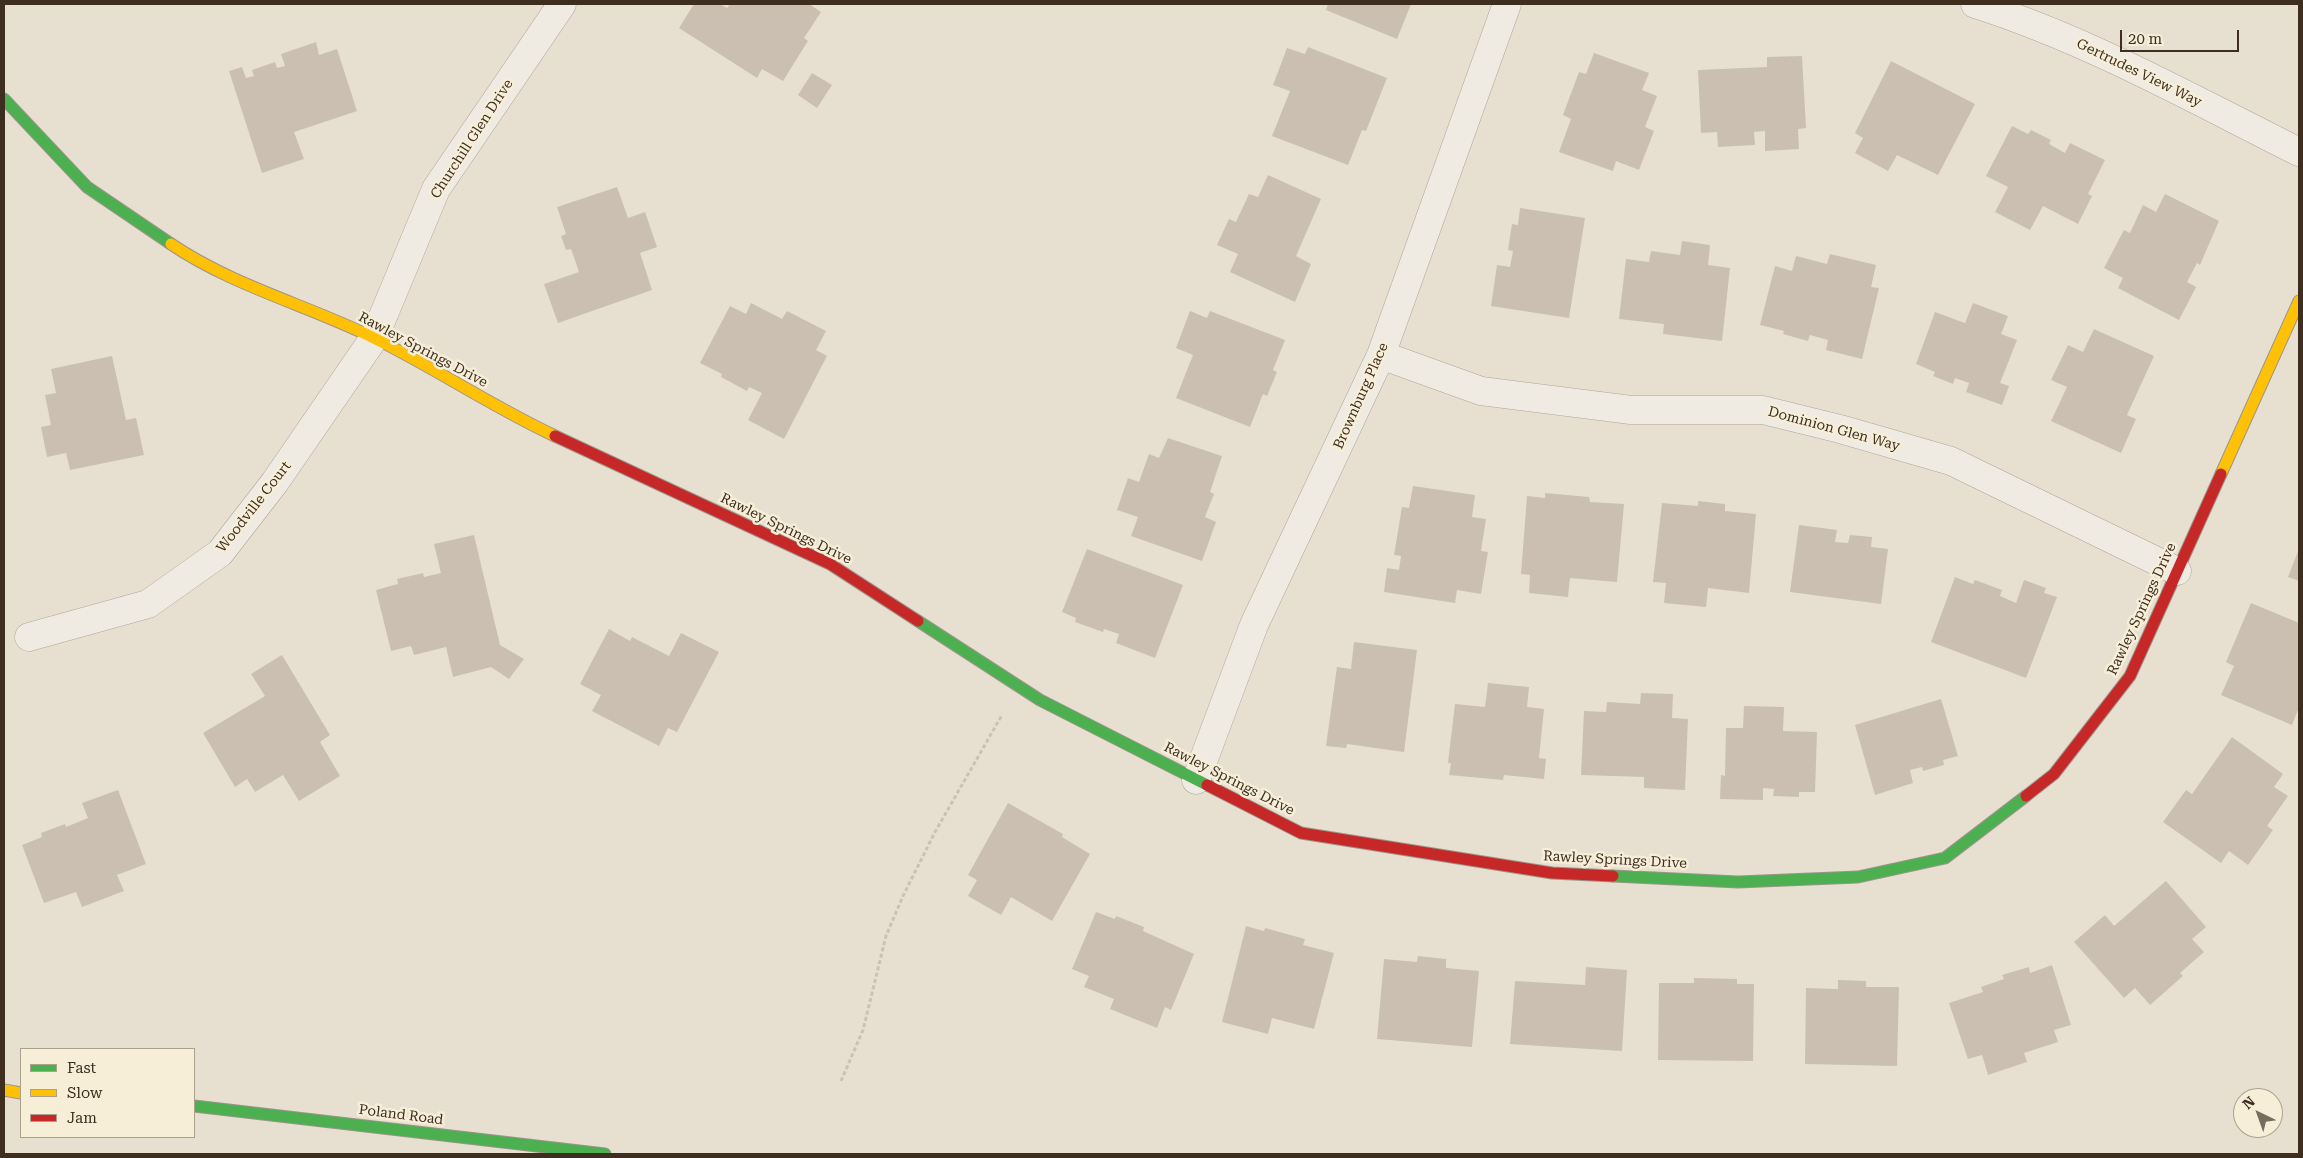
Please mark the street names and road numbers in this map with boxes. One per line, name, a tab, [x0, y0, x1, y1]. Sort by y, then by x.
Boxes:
street label: Gertrudes View Way	[2074, 35, 2204, 111]
street label: Churchill Glen Drive	[427, 76, 517, 202]
street label: Rawley Springs Drive	[356, 309, 490, 391]
street label: Brownburg Place	[1330, 340, 1392, 452]
street label: Dominion Glen Way	[1766, 403, 1902, 455]
street label: Woodville Court	[213, 458, 295, 556]
street label: Rawley Springs Drive	[718, 490, 854, 568]
street label: Rawley Springs Drive	[2104, 540, 2180, 678]
street label: Rawley Springs Drive	[1161, 739, 1297, 819]
street label: Rawley Springs Drive	[1543, 848, 1687, 872]
street label: Poland Road	[358, 1101, 444, 1129]

